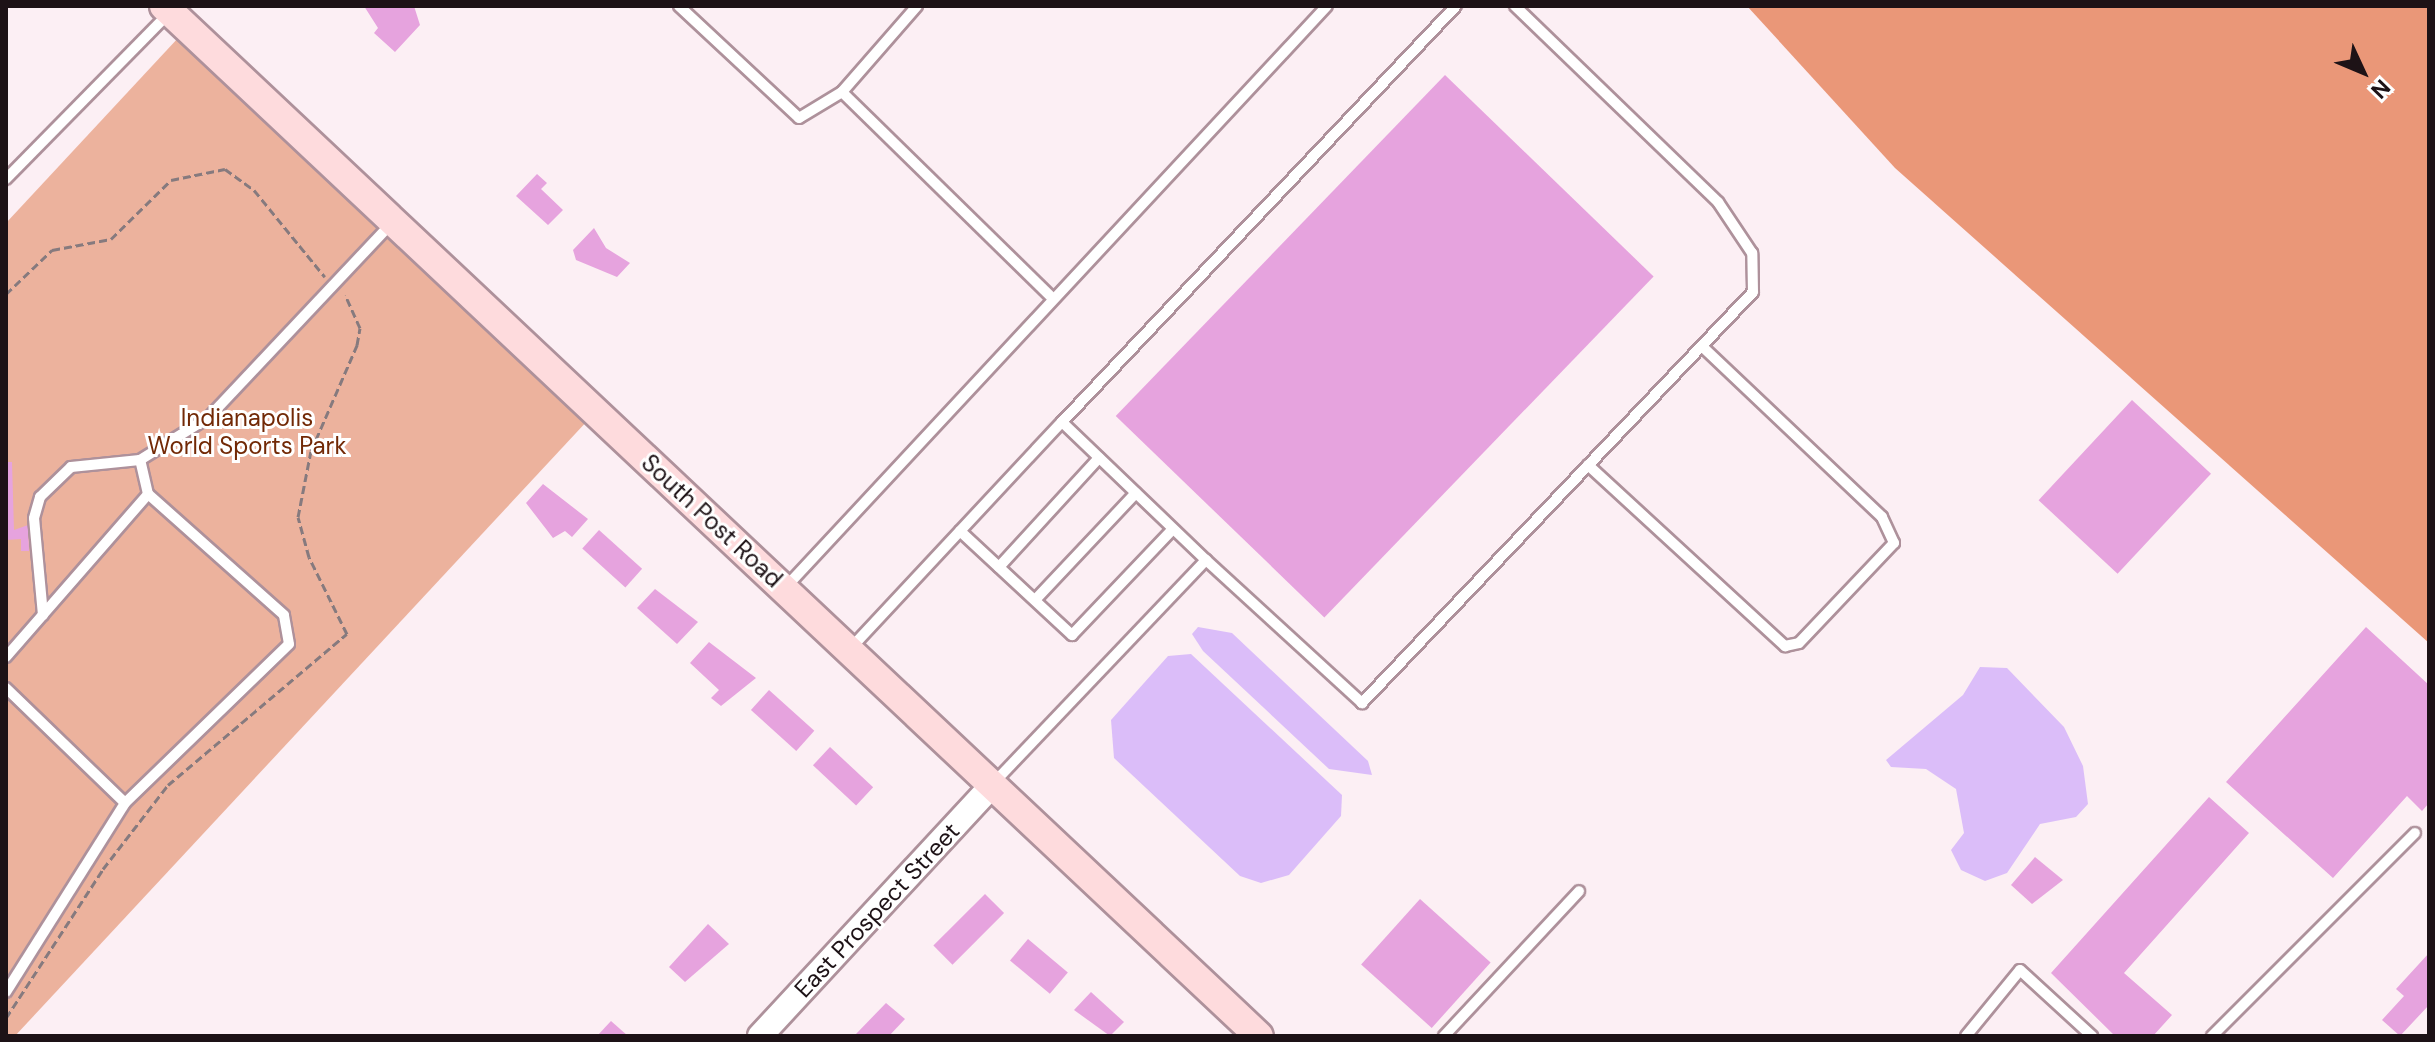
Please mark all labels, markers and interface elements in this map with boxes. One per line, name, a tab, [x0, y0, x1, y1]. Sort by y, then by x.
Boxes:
north arrow	[2323, 32, 2403, 112]
text: N	[2365, 73, 2397, 105]
park label: Indianapolis World Sports Park	[147, 404, 347, 460]
street label: South Post Road	[636, 448, 788, 594]
street label: East Prospect Street	[789, 817, 965, 1003]

